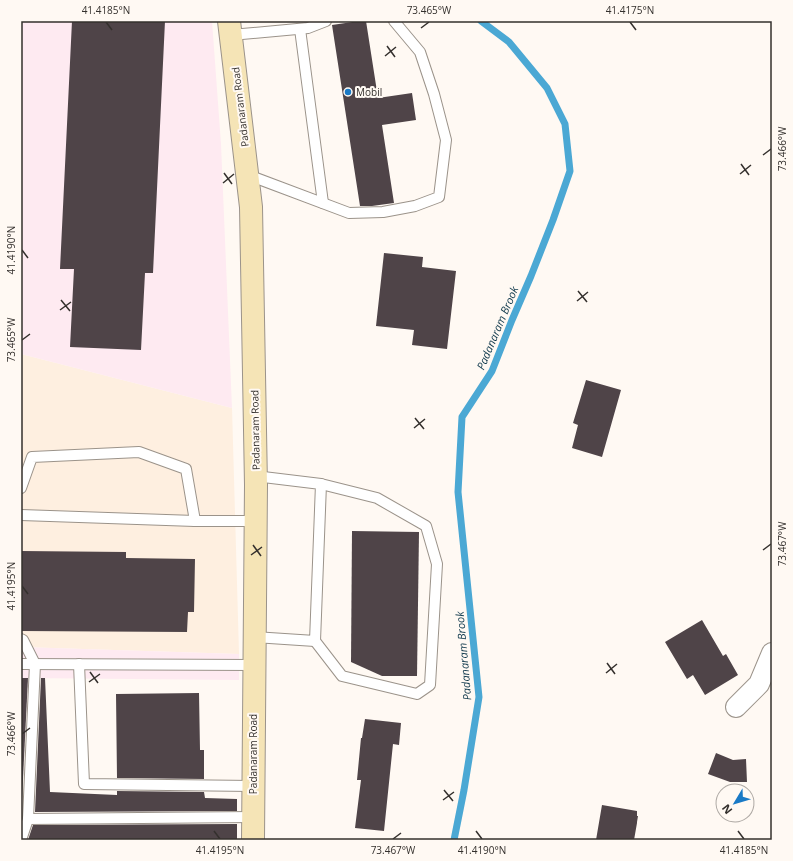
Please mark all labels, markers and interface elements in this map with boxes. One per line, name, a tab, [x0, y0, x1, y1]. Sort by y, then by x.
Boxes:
text: 41.4185°N	[82, 3, 130, 17]
text: 73.465°W	[407, 3, 452, 17]
text: 41.4175°N	[606, 3, 654, 17]
street label: Padanaram Road	[228, 66, 252, 148]
place label: Mobil	[356, 85, 382, 99]
marker: Mobil	[343, 87, 353, 97]
text: 73.466°W	[775, 126, 789, 171]
text: 41.4190°N	[4, 226, 18, 274]
water label: Padanaram Brook	[473, 283, 522, 372]
text: 73.465°W	[4, 317, 18, 362]
street label: Padanaram Road	[247, 390, 263, 470]
text: 73.467°W	[775, 521, 789, 566]
text: 41.4195°N	[4, 562, 18, 610]
water label: Padanaram Brook	[452, 610, 474, 701]
text: 73.466°W	[4, 711, 18, 756]
street label: Padanaram Road	[246, 714, 260, 794]
north arrow	[715, 783, 755, 823]
text: N	[718, 801, 735, 818]
text: 41.4195°N	[196, 843, 244, 857]
text: 73.467°W	[371, 843, 416, 857]
text: 41.4190°N	[458, 843, 506, 857]
text: 41.4185°N	[720, 843, 768, 857]

